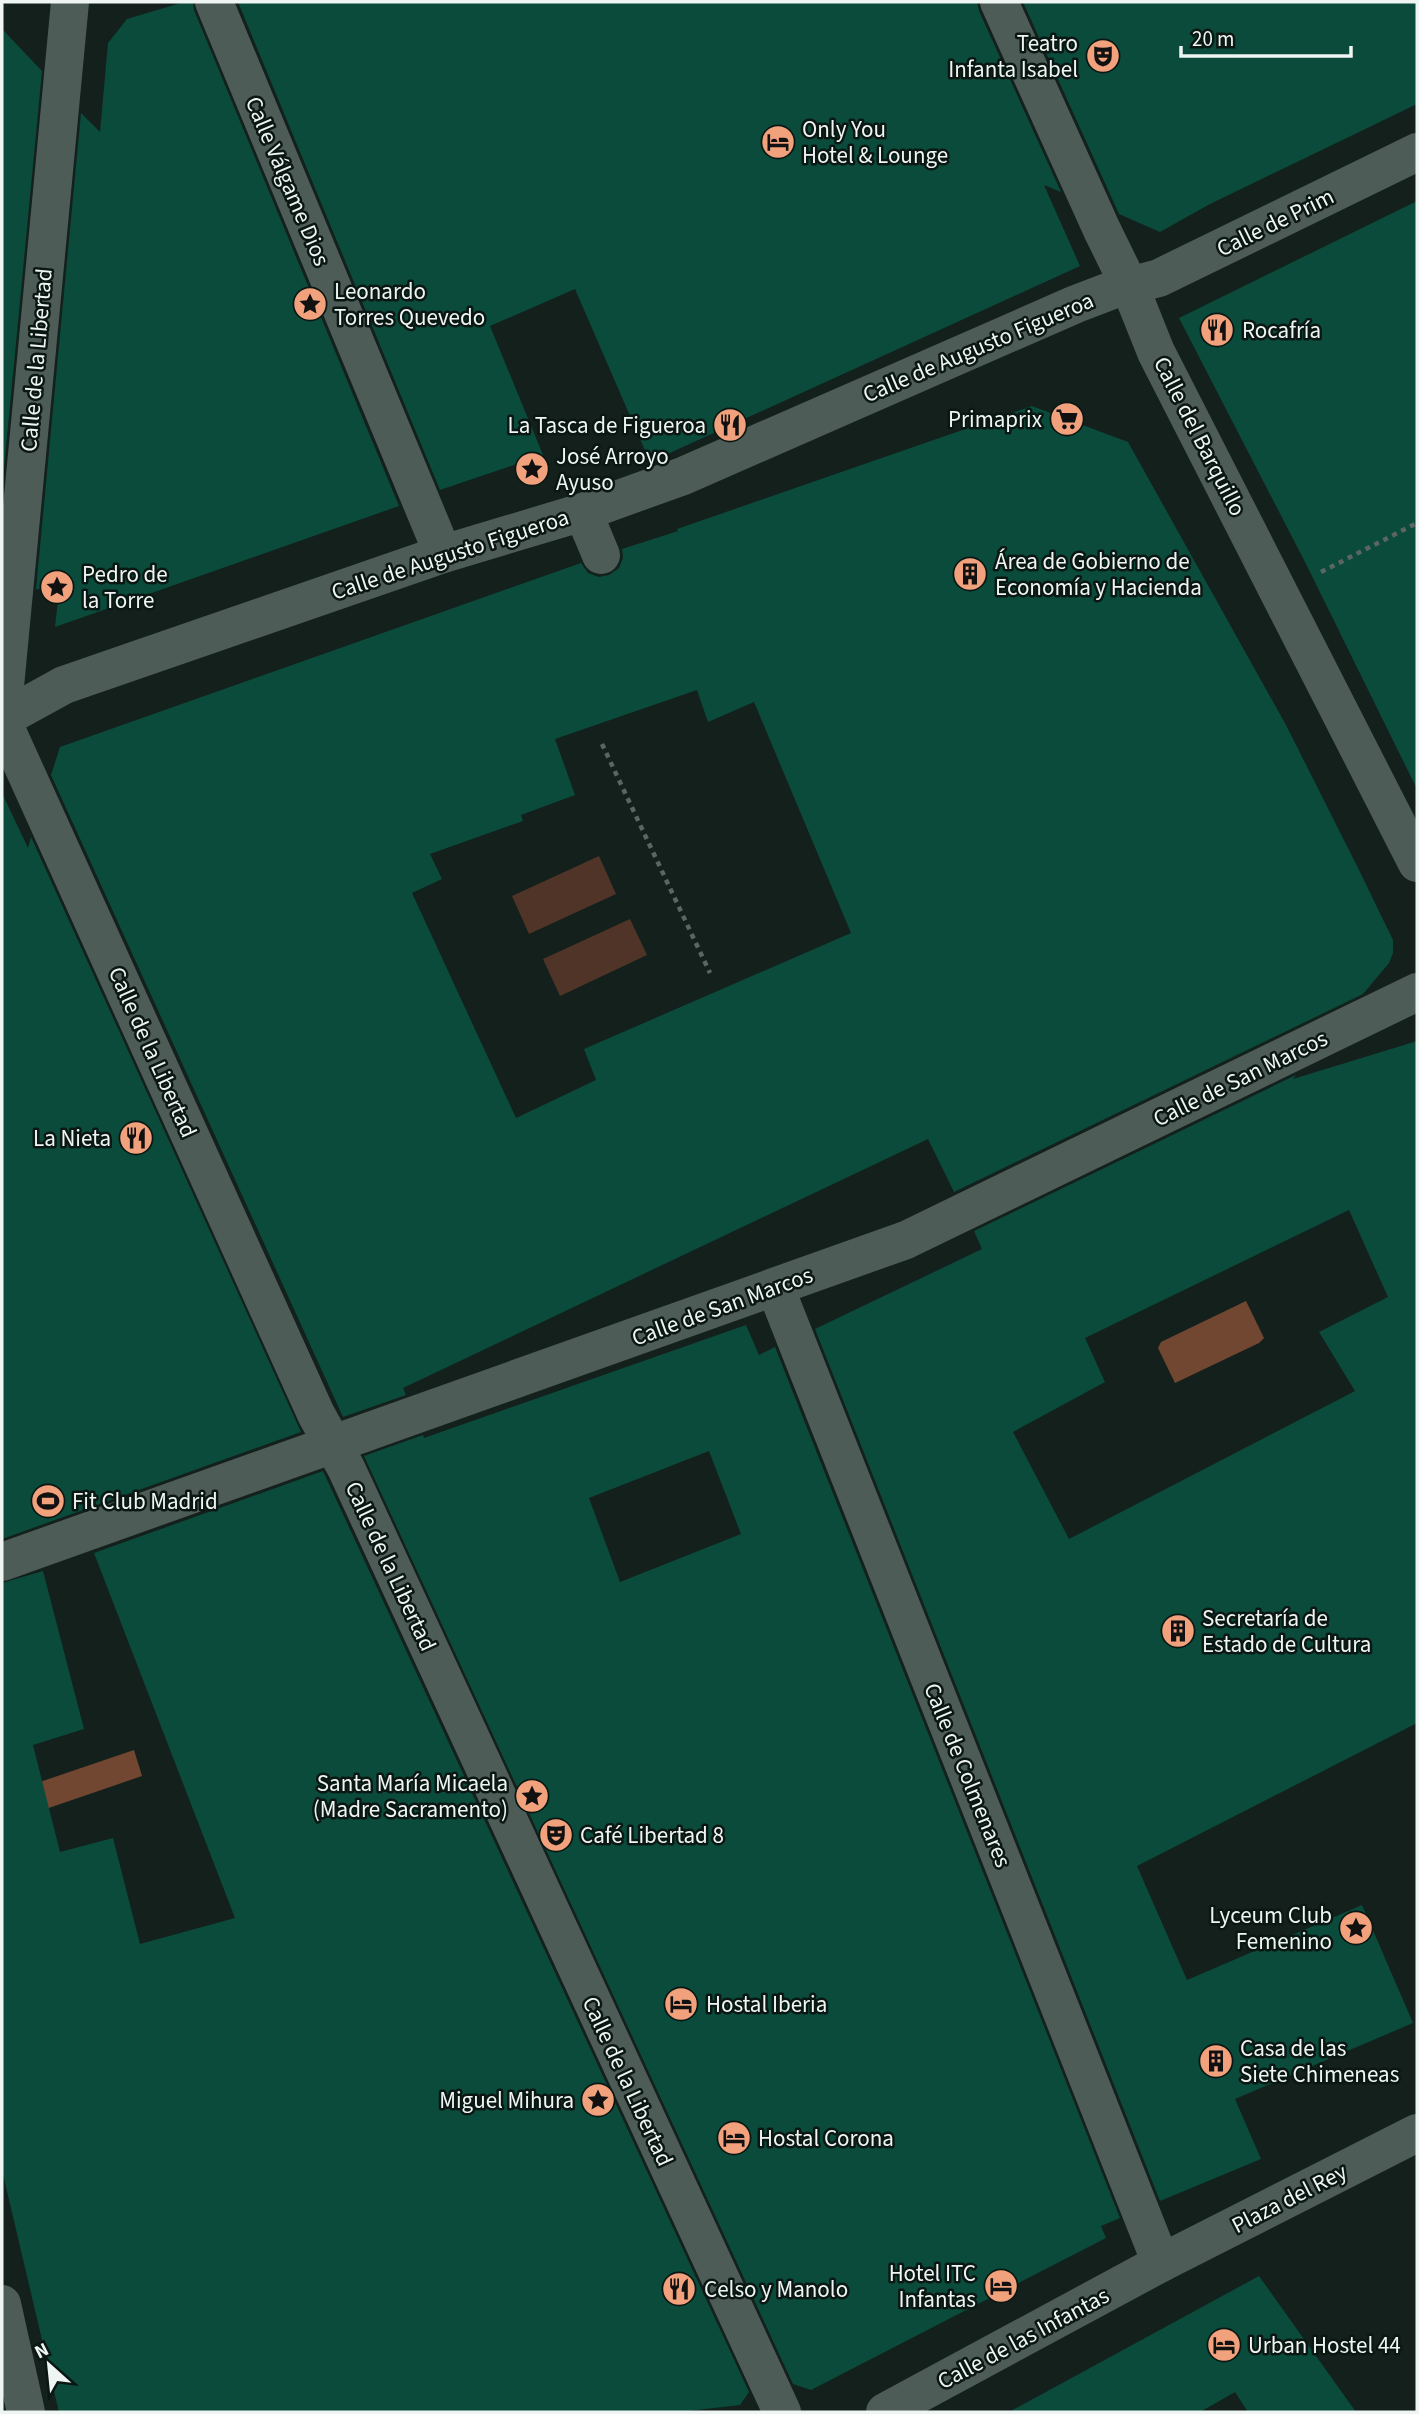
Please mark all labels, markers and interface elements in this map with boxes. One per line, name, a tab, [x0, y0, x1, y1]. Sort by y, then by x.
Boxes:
scale bar	[1181, 14, 1351, 58]
text: 20 m	[1192, 24, 1234, 54]
place label: Teatro Infanta Isabel	[948, 27, 1078, 86]
theatre icon: Teatro Infanta Isabel	[1084, 37, 1122, 75]
street label: Calle Válgame Dios	[237, 91, 338, 271]
place label: Only You Hotel & Lounge	[802, 113, 948, 172]
hotel icon: Only You Hotel & Lounge	[759, 123, 797, 161]
street label: Calle de Prim	[1211, 180, 1340, 265]
street label: Calle de la Libertad	[12, 267, 61, 453]
place label: Leonardo Torres Quevedo	[334, 275, 485, 334]
street label: Calle de Augusto Figueroa	[858, 284, 1099, 411]
place icon: Leonardo Torres Quevedo	[291, 285, 329, 323]
restaurant icon: Rocafría	[1198, 311, 1236, 349]
place label: Rocafría	[1242, 314, 1321, 347]
street label: Calle del Barquillo	[1145, 351, 1254, 522]
supermarket icon: Primaprix	[1048, 400, 1086, 438]
place label: Primaprix	[948, 403, 1042, 436]
restaurant icon: La Tasca de Figueroa	[711, 406, 749, 444]
place label: La Tasca de Figueroa	[507, 409, 706, 442]
place label: José Arroyo Ayuso	[556, 440, 669, 499]
place icon: José Arroyo Ayuso	[513, 450, 551, 488]
street label: Calle de Augusto Figueroa	[327, 500, 573, 608]
place label: Área de Gobierno de Economía y Hacienda	[995, 545, 1202, 604]
building icon: Área de Gobierno de Economía y Hacienda	[951, 555, 989, 593]
place label: Pedro de la Torre	[82, 558, 168, 617]
place icon: Pedro de la Torre	[38, 568, 76, 606]
street label: Calle de la Libertad	[100, 961, 205, 1143]
street label: Calle de San Marcos	[1147, 1022, 1333, 1135]
restaurant icon: La Nieta	[117, 1119, 155, 1157]
place label: La Nieta	[33, 1122, 111, 1155]
street label: Calle de San Marcos	[627, 1258, 817, 1355]
street label: Calle de la Libertad	[337, 1476, 444, 1657]
sports icon: Fit Club Madrid	[29, 1482, 67, 1520]
place label: Fit Club Madrid	[72, 1485, 218, 1518]
place label: Secretaría de Estado de Cultura	[1202, 1602, 1371, 1661]
building icon: Secretaría de Estado de Cultura	[1159, 1612, 1197, 1650]
street label: Calle de Colmenares	[915, 1678, 1020, 1872]
place label: Santa María Micaela (Madre Sacramento)	[313, 1767, 508, 1826]
place icon: Santa María Micaela (Madre Sacramento)	[513, 1777, 551, 1815]
theatre icon: Café Libertad 8	[537, 1816, 575, 1854]
place label: Café Libertad 8	[580, 1819, 724, 1852]
place label: Lyceum Club Femenino	[1209, 1899, 1332, 1958]
place icon: Lyceum Club Femenino	[1337, 1909, 1375, 1947]
hotel icon: Hostal Iberia	[662, 1985, 700, 2023]
place label: Hostal Iberia	[706, 1988, 827, 2021]
street label: Calle de la Libertad	[574, 1991, 681, 2172]
place label: Casa de las Siete Chimeneas	[1240, 2032, 1399, 2091]
building icon: Casa de las Siete Chimeneas	[1197, 2042, 1235, 2080]
place icon: Miguel Mihura	[579, 2081, 617, 2119]
place label: Miguel Mihura	[439, 2084, 574, 2117]
hotel icon: Hostal Corona	[715, 2119, 753, 2157]
place label: Hostal Corona	[758, 2122, 894, 2155]
street label: Plaza del Rey	[1226, 2155, 1353, 2242]
place label: Hotel ITC Infantas	[889, 2257, 976, 2316]
hotel icon: Hotel ITC Infantas	[982, 2267, 1020, 2305]
restaurant icon: Celso y Manolo	[660, 2270, 698, 2308]
place label: Celso y Manolo	[704, 2273, 848, 2306]
street label: Calle de las Infantas	[931, 2279, 1115, 2398]
hotel icon: Urban Hostel 44	[1205, 2326, 1243, 2364]
place label: Urban Hostel 44	[1248, 2329, 1401, 2362]
north arrow	[14, 2330, 84, 2400]
text: N	[30, 2336, 54, 2366]

